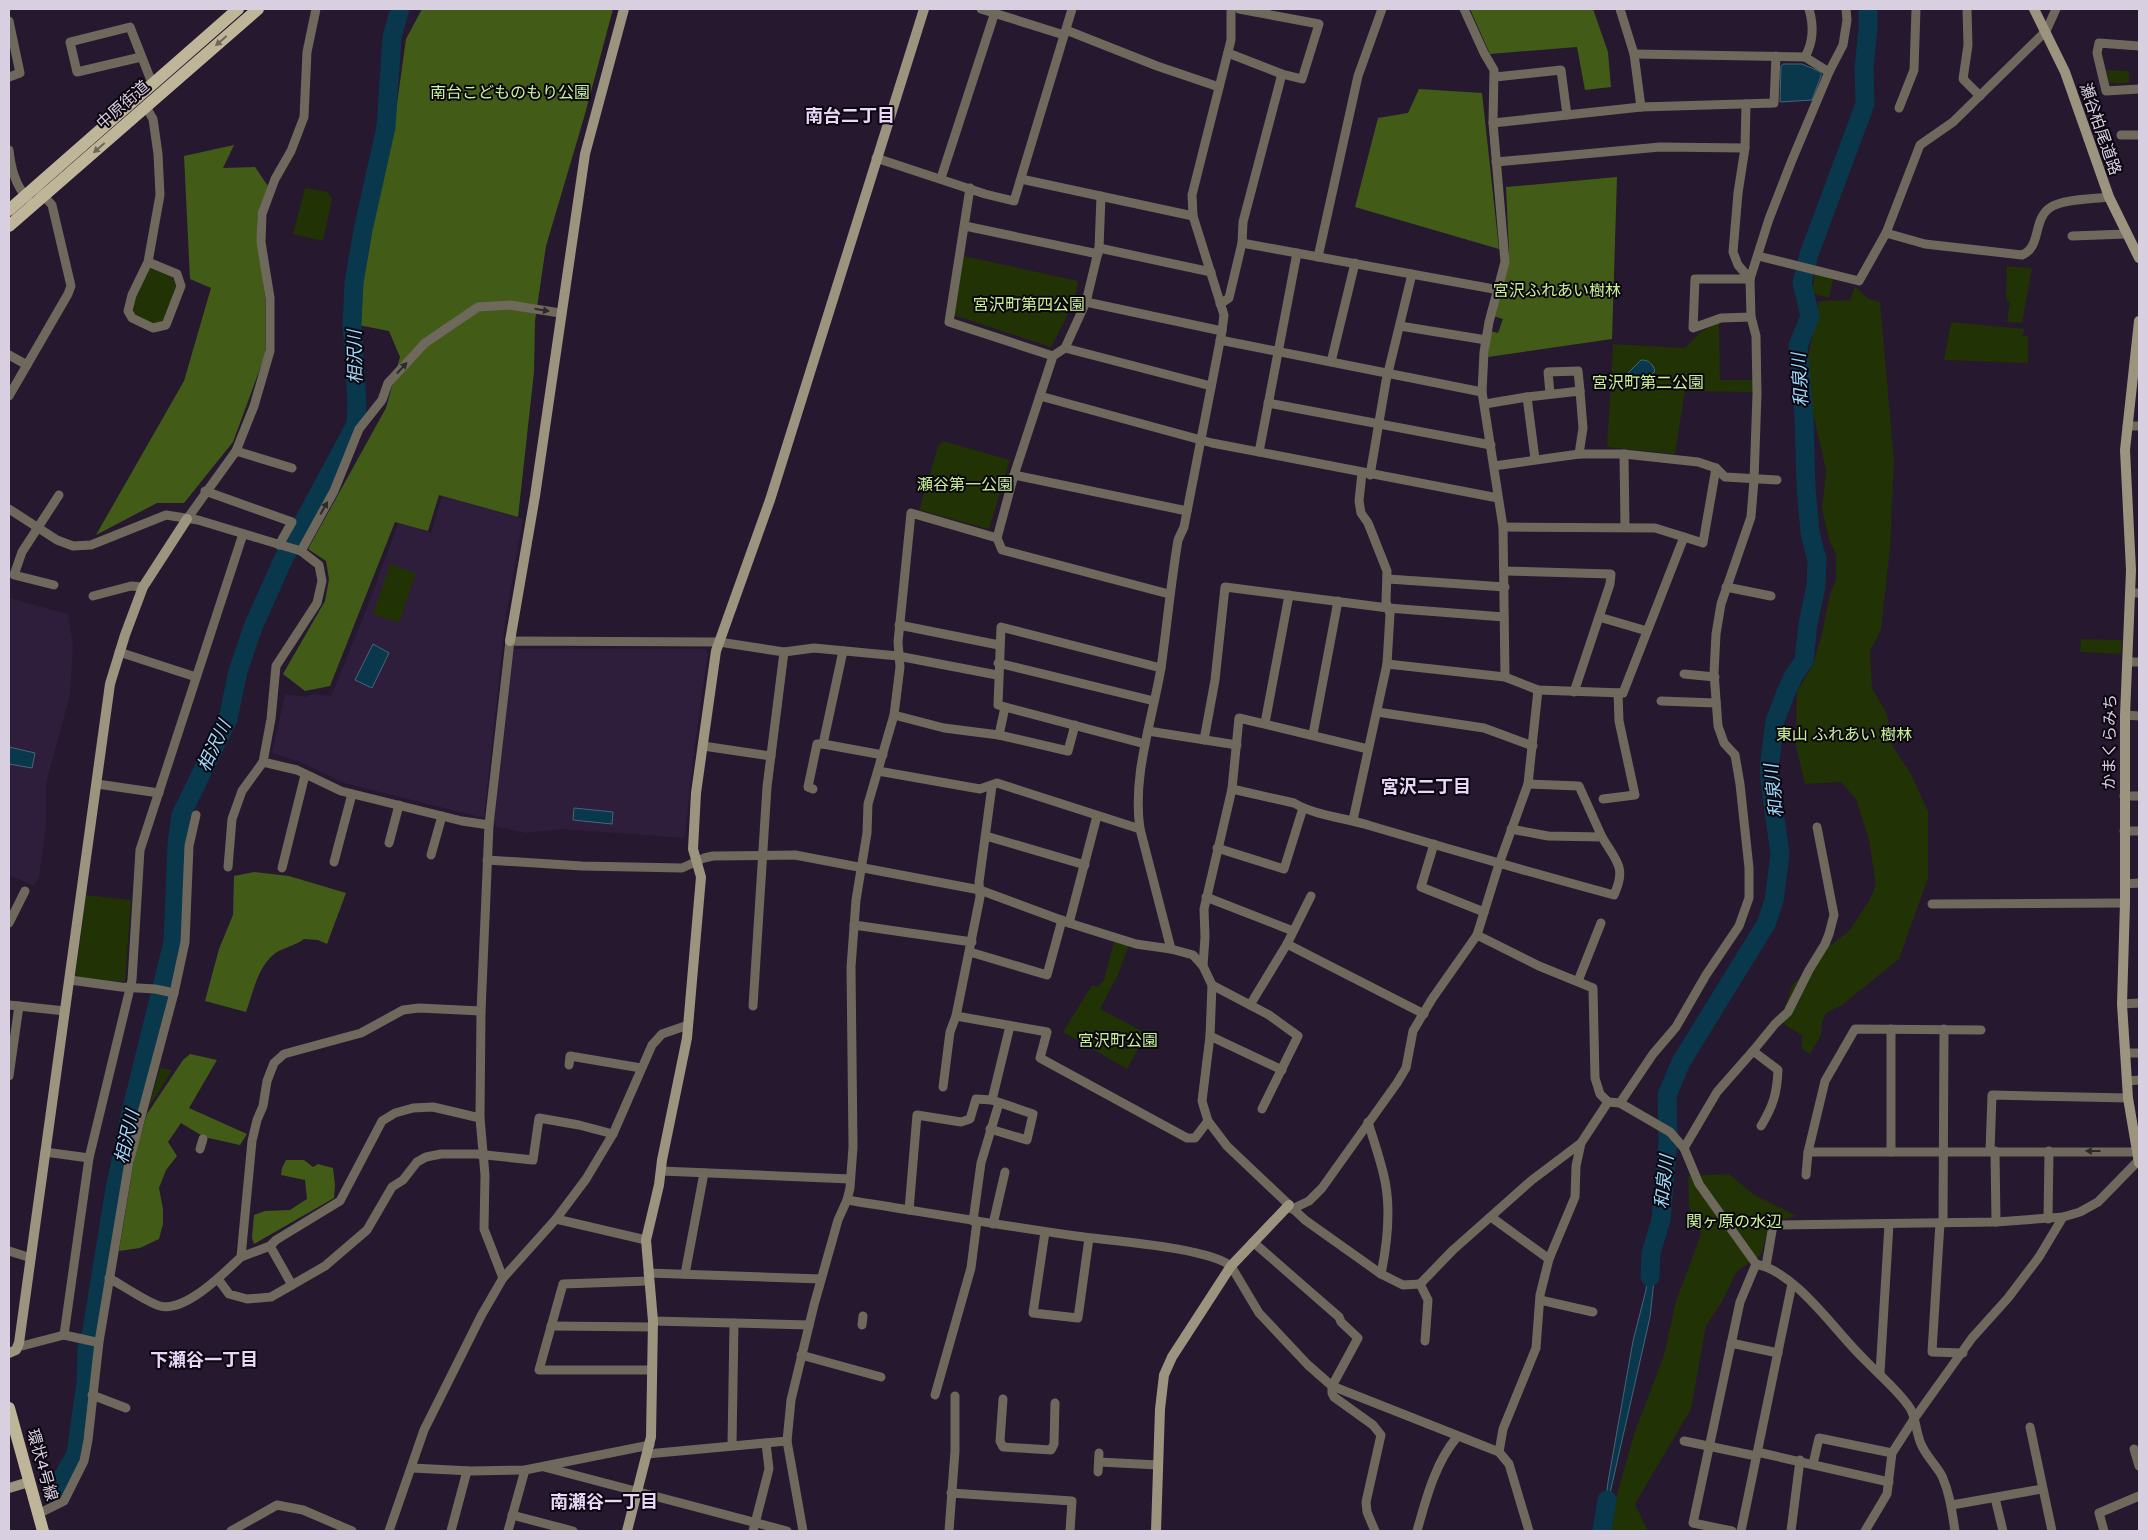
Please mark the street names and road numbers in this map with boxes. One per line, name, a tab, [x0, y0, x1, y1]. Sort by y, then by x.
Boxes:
street label: 中原街道	[92, 76, 154, 134]
street label: 瀬谷柏尾道路	[2075, 80, 2125, 178]
street label: かまくらみち	[2099, 694, 2121, 790]
street label: 環状4号線	[22, 1427, 62, 1503]

